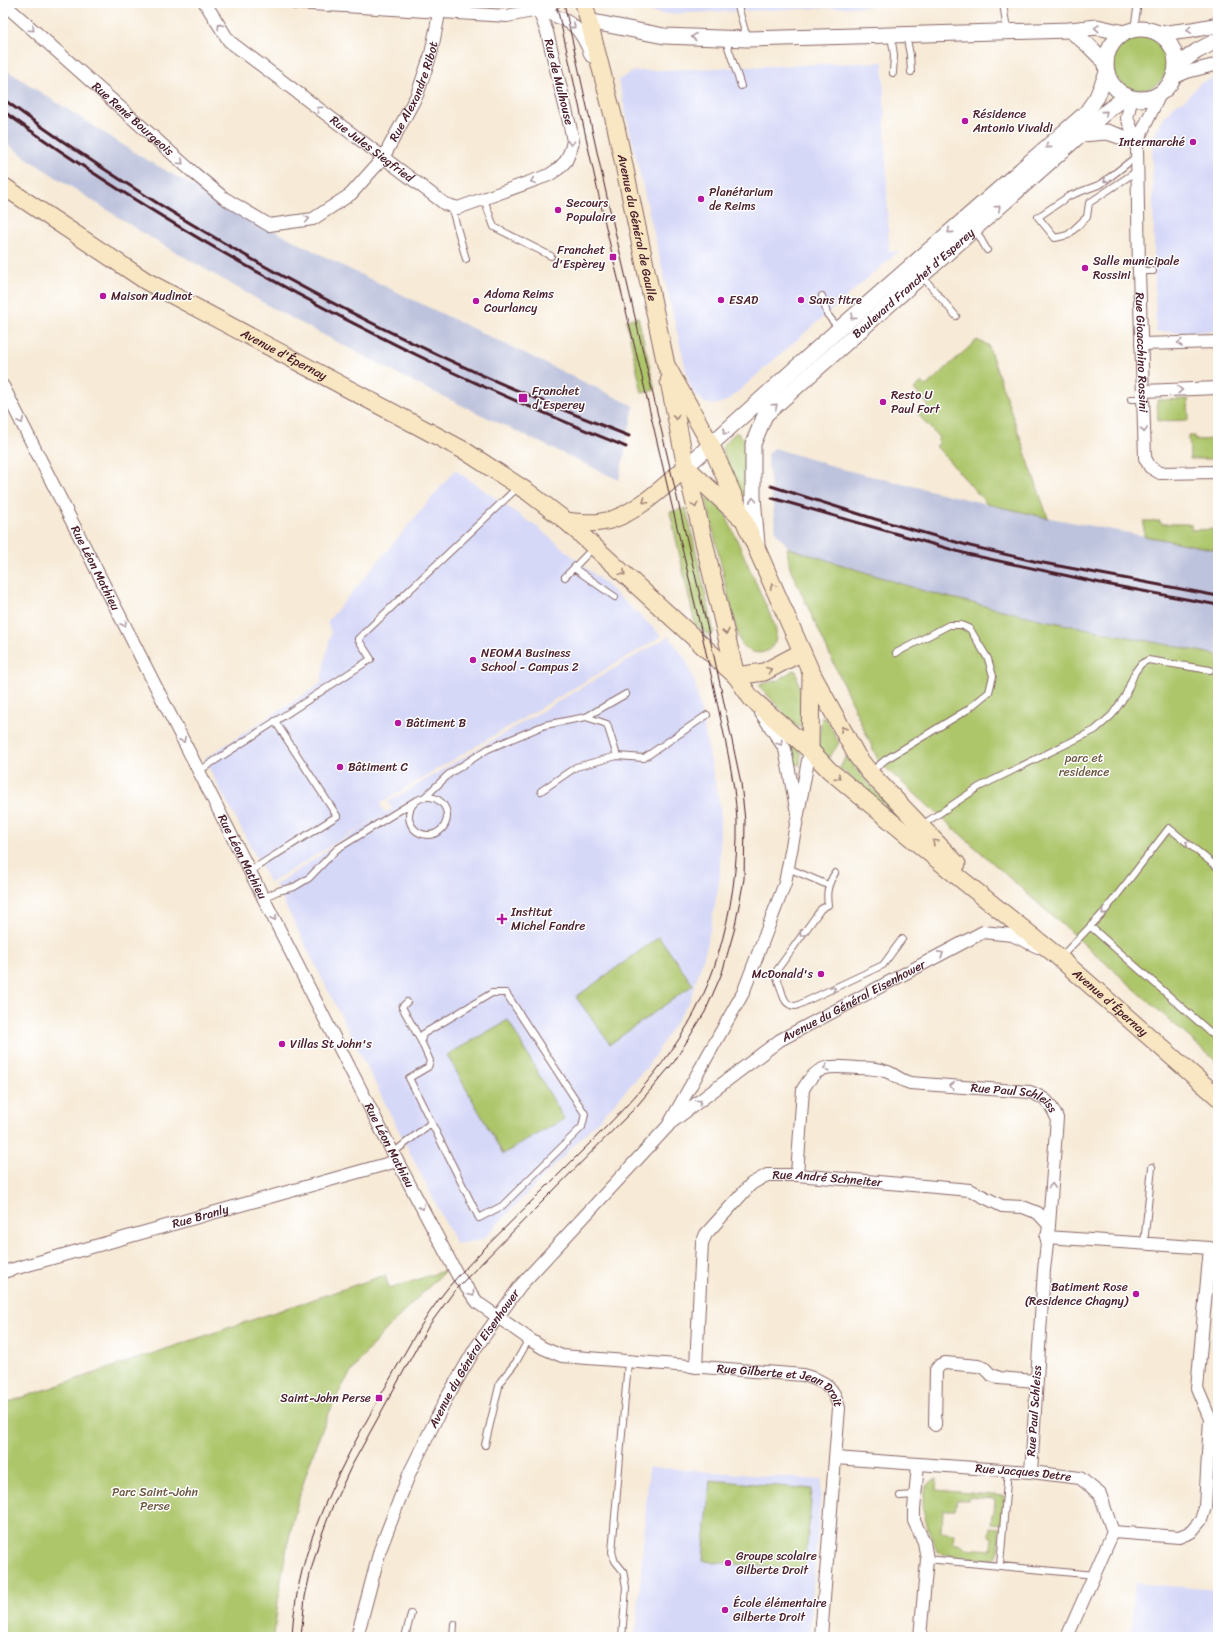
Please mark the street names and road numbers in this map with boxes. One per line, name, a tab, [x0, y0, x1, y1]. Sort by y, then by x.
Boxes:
street label: Rue de Mulhouse	[538, 36, 580, 128]
street label: Rue Alexandre Ribot	[383, 39, 444, 146]
street label: Rue René Bourgeois	[87, 76, 179, 162]
street label: Rue Jules Siegfried	[325, 110, 419, 188]
street label: Avenue du Général de Gaulle	[611, 151, 663, 303]
street label: Boulevard Franchet d'Esperey	[847, 222, 980, 344]
street label: Rue Gioacchino Rossini	[1129, 292, 1155, 413]
street label: Avenue d'Épernay	[236, 322, 332, 387]
street label: Rue Léon Mathieu	[65, 521, 127, 615]
street label: Rue Léon Mathieu	[211, 810, 273, 904]
street label: Avenue du Général Eisenhower	[777, 953, 931, 1049]
street label: Avenue d'Épernay	[1066, 962, 1154, 1043]
street label: Rue Paul Schleiss	[970, 1077, 1063, 1117]
street label: Rue Léon Mathieu	[358, 1099, 421, 1192]
street label: Rue André Schneiter	[773, 1164, 884, 1193]
street label: Rue Branly	[170, 1198, 232, 1235]
street label: Avenue du Général Eisenhower	[422, 1283, 526, 1433]
street label: Rue Gilberte et Jean Droit	[716, 1357, 849, 1410]
street label: Rue Paul Schleiss	[1020, 1365, 1048, 1457]
street label: Rue Jacques Detre	[975, 1457, 1073, 1488]

